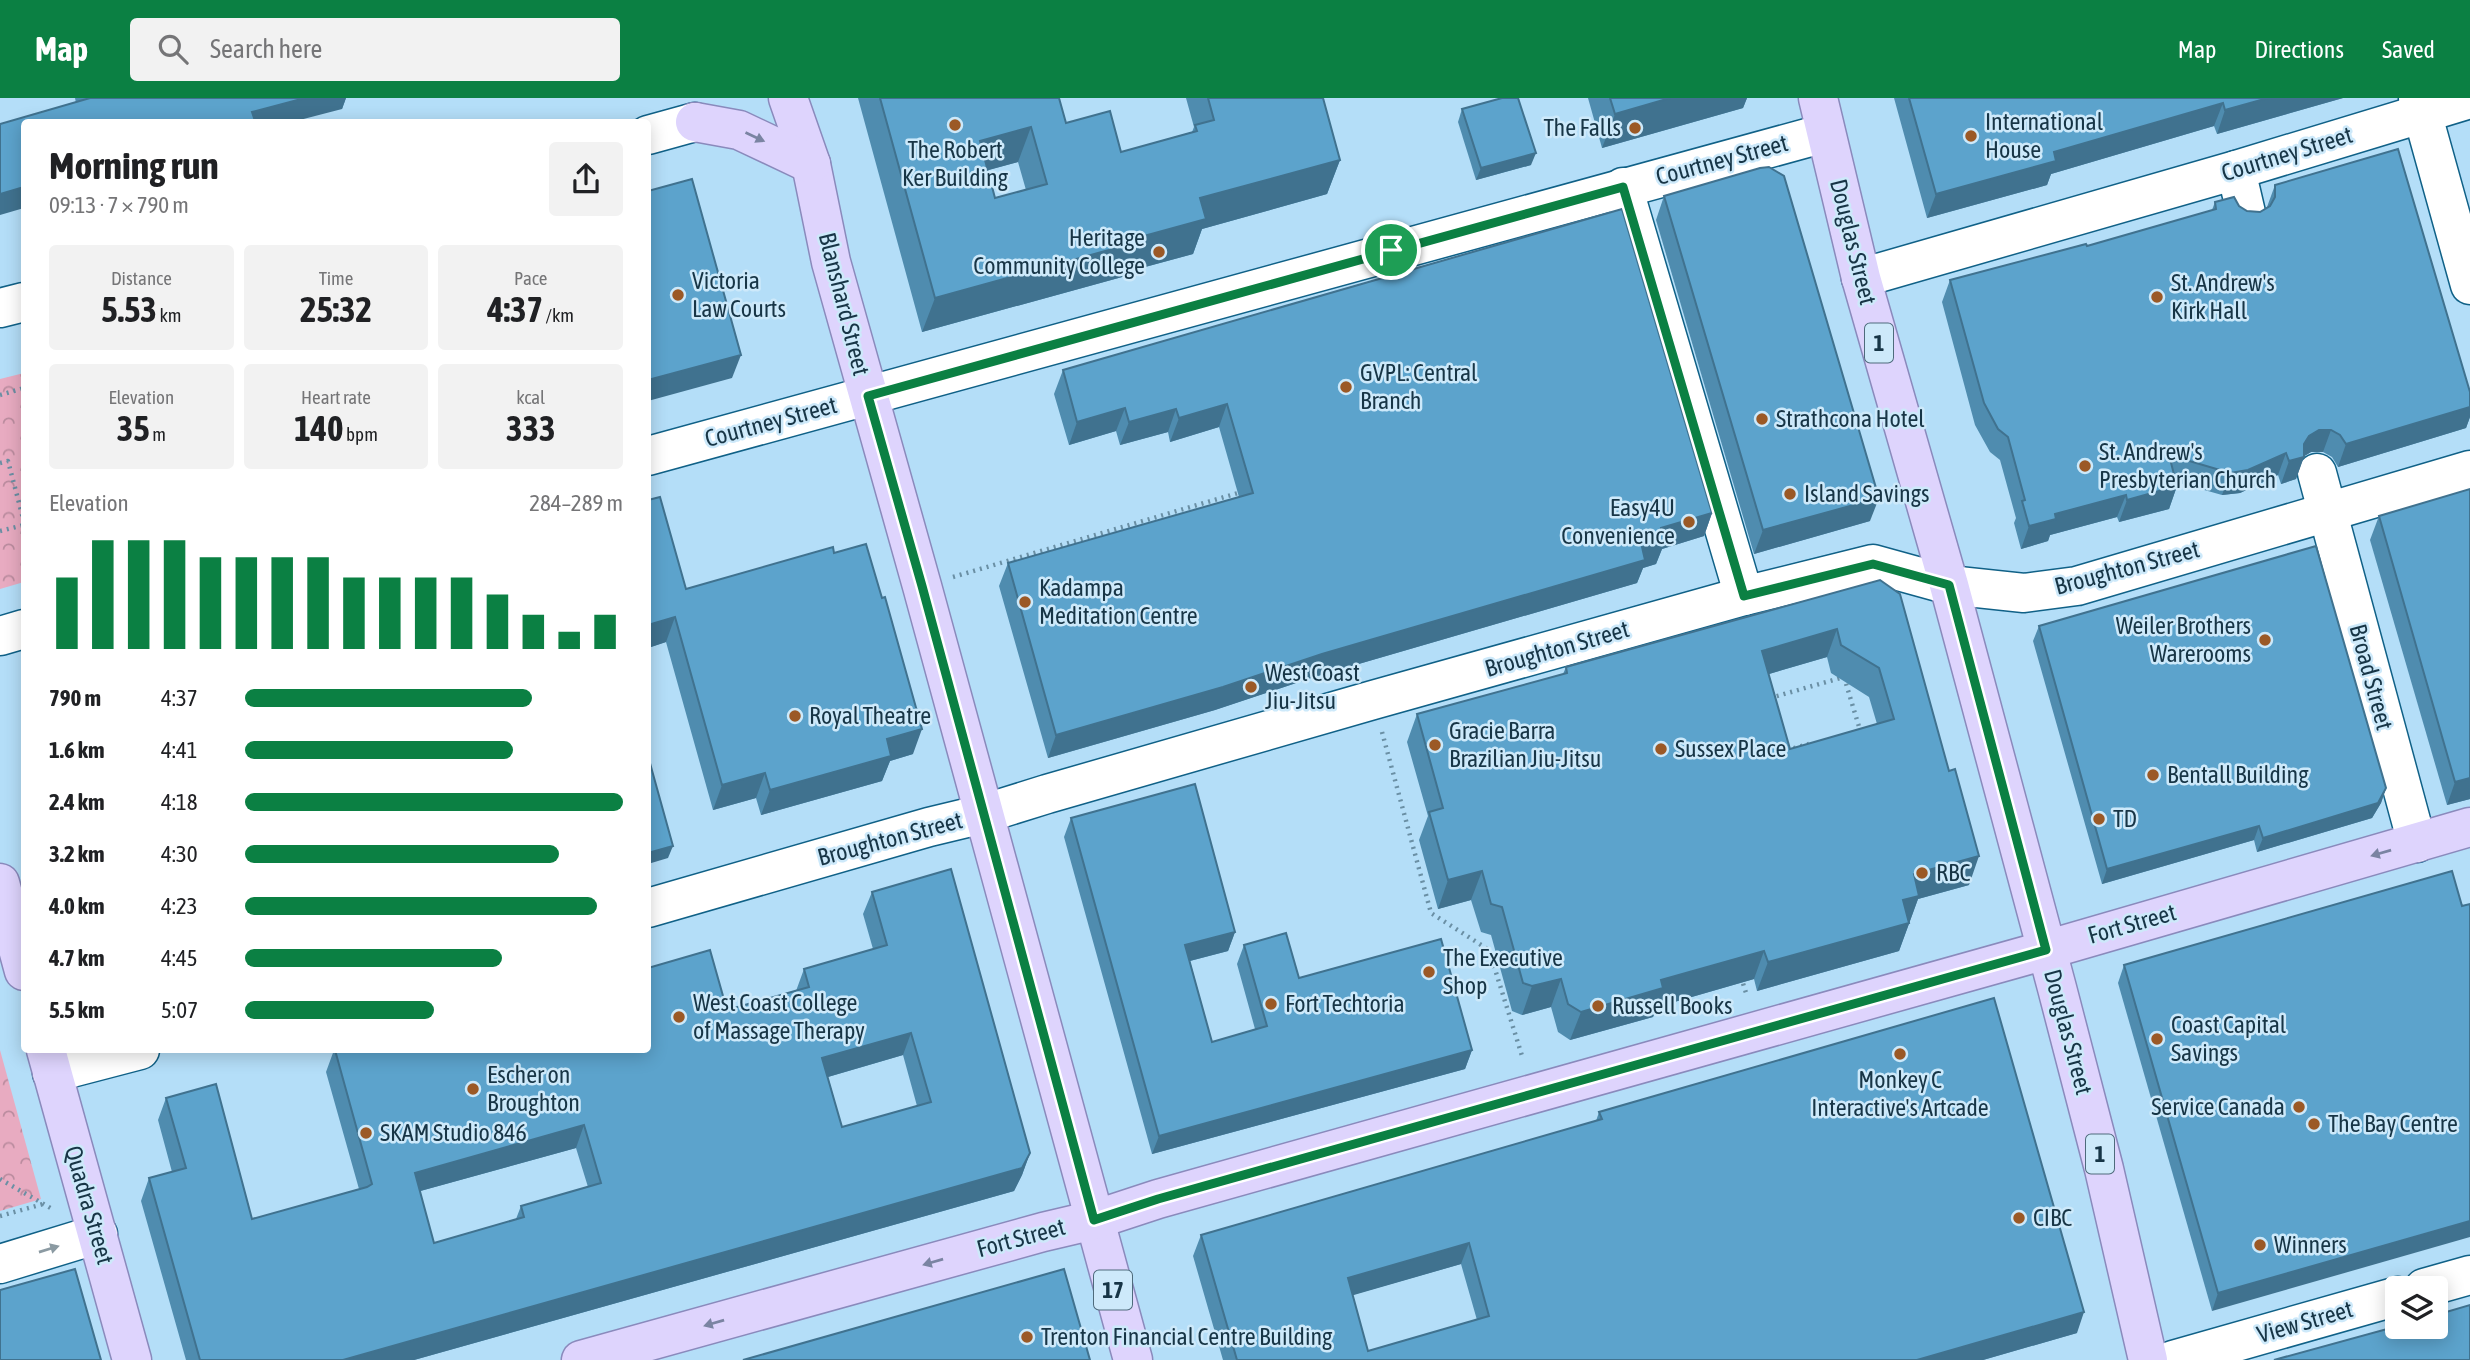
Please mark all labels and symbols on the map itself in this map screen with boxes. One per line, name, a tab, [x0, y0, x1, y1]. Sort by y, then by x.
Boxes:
place label: International House	[1985, 108, 2104, 163]
place label: The Falls	[1544, 114, 1621, 141]
marker: The Robert Ker Building	[947, 117, 963, 133]
marker: The Falls	[1627, 120, 1643, 136]
street label: Courtney Street	[2218, 121, 2356, 186]
marker: International House	[1963, 128, 1979, 144]
street label: Courtney Street	[1653, 129, 1791, 190]
one-way arrow	[745, 132, 765, 143]
place label: The Robert Ker Building	[902, 136, 1009, 191]
street label: Douglas Street	[1825, 176, 1882, 308]
pin	[1361, 220, 1421, 280]
place label: Heritage Community College	[973, 224, 1145, 279]
street label: Blanshard Street	[814, 230, 875, 378]
marker: Heritage Community College	[1151, 244, 1167, 260]
place label: Victoria Law Courts	[692, 267, 786, 322]
place label: St. Andrew's Kirk Hall	[2171, 269, 2275, 324]
marker: Victoria Law Courts	[670, 287, 686, 303]
marker: St. Andrew's Kirk Hall	[2149, 289, 2165, 305]
road number: 1	[1865, 324, 1893, 362]
place label: GVPL: Central Branch	[1360, 359, 1478, 414]
marker: GVPL: Central Branch	[1338, 379, 1354, 395]
street label: Courtney Street	[702, 391, 840, 452]
place label: Strathcona Hotel	[1776, 405, 1925, 432]
marker: Strathcona Hotel	[1754, 411, 1770, 427]
place label: St. Andrew's Presbyterian Church	[2099, 438, 2276, 493]
marker: St. Andrew's Presbyterian Church	[2077, 458, 2093, 474]
place label: Island Savings	[1804, 480, 1930, 507]
marker: Island Savings	[1782, 486, 1798, 502]
place label: Easy4U Convenience	[1561, 494, 1675, 549]
marker: Easy4U Convenience	[1681, 514, 1697, 530]
street label: Broughton Street	[2051, 535, 2202, 600]
place label: Kadampa Meditation Centre	[1039, 574, 1198, 629]
marker: Kadampa Meditation Centre	[1017, 594, 1033, 610]
place label: Weiler Brothers Warerooms	[2116, 612, 2251, 667]
street label: Broughton Street	[1482, 615, 1632, 682]
street label: Broad Street	[2344, 621, 2399, 733]
marker: Weiler Brothers Warerooms	[2257, 632, 2273, 648]
place label: West Coast Jiu-Jitsu	[1265, 659, 1360, 714]
marker: West Coast Jiu-Jitsu	[1243, 679, 1259, 695]
place label: Royal Theatre	[809, 702, 931, 729]
marker: Royal Theatre	[787, 708, 803, 724]
place label: Gracie Barra Brazilian Jiu-Jitsu	[1449, 717, 1601, 772]
place label: Sussex Place	[1675, 735, 1786, 762]
marker: Gracie Barra Brazilian Jiu-Jitsu	[1427, 737, 1443, 753]
marker: Sussex Place	[1653, 741, 1669, 757]
place label: Bentall Building	[2167, 761, 2309, 788]
marker: Bentall Building	[2145, 767, 2161, 783]
place label: TD	[2113, 805, 2137, 832]
street label: Broughton Street	[814, 806, 965, 871]
marker: TD	[2091, 811, 2107, 827]
one-way arrow	[2370, 848, 2392, 859]
place label: RBC	[1936, 859, 1970, 886]
marker: RBC	[1914, 865, 1930, 881]
street label: Fort Street	[2085, 898, 2179, 949]
place label: The Executive Shop	[1443, 944, 1563, 999]
marker: The Executive Shop	[1421, 964, 1437, 980]
street label: Douglas Street	[2039, 966, 2098, 1098]
place label: West Coast College of Massage Therapy	[693, 989, 865, 1044]
place label: Fort Techtoria	[1285, 990, 1405, 1017]
place label: Russell Books	[1612, 992, 1732, 1019]
marker: Fort Techtoria	[1263, 996, 1279, 1012]
marker: Russell Books	[1590, 998, 1606, 1014]
marker: West Coast College of Massage Therapy	[671, 1009, 687, 1025]
place label: Coast Capital Savings	[2171, 1011, 2287, 1066]
marker: Coast Capital Savings	[2149, 1031, 2165, 1047]
marker: Monkey C Interactive's Artcade	[1892, 1046, 1908, 1062]
place label: Escher on Broughton	[487, 1061, 580, 1116]
place label: Monkey C Interactive's Artcade	[1811, 1066, 1989, 1121]
marker: Escher on Broughton	[465, 1081, 481, 1097]
place label: Service Canada	[2151, 1093, 2285, 1120]
marker: Service Canada	[2291, 1099, 2307, 1115]
place label: The Bay Centre	[2328, 1110, 2458, 1137]
marker: The Bay Centre	[2306, 1116, 2322, 1132]
place label: SKAM Studio 846	[380, 1119, 527, 1146]
marker: SKAM Studio 846	[358, 1125, 374, 1141]
road number: 1	[2086, 1134, 2114, 1174]
street label: Quadra Street	[60, 1143, 119, 1267]
place label: CIBC	[2033, 1204, 2072, 1231]
marker: CIBC	[2011, 1210, 2027, 1226]
street label: Fort Street	[974, 1213, 1068, 1262]
place label: Winners	[2274, 1231, 2347, 1258]
marker: Winners	[2252, 1237, 2268, 1253]
one-way arrow	[39, 1244, 60, 1254]
one-way arrow	[922, 1257, 944, 1268]
road number: 17	[1094, 1270, 1132, 1310]
street label: View Street	[2254, 1295, 2356, 1348]
one-way arrow	[703, 1318, 725, 1329]
place label: Trenton Financial Centre Building	[1041, 1323, 1333, 1350]
marker: Trenton Financial Centre Building	[1019, 1329, 1035, 1345]

